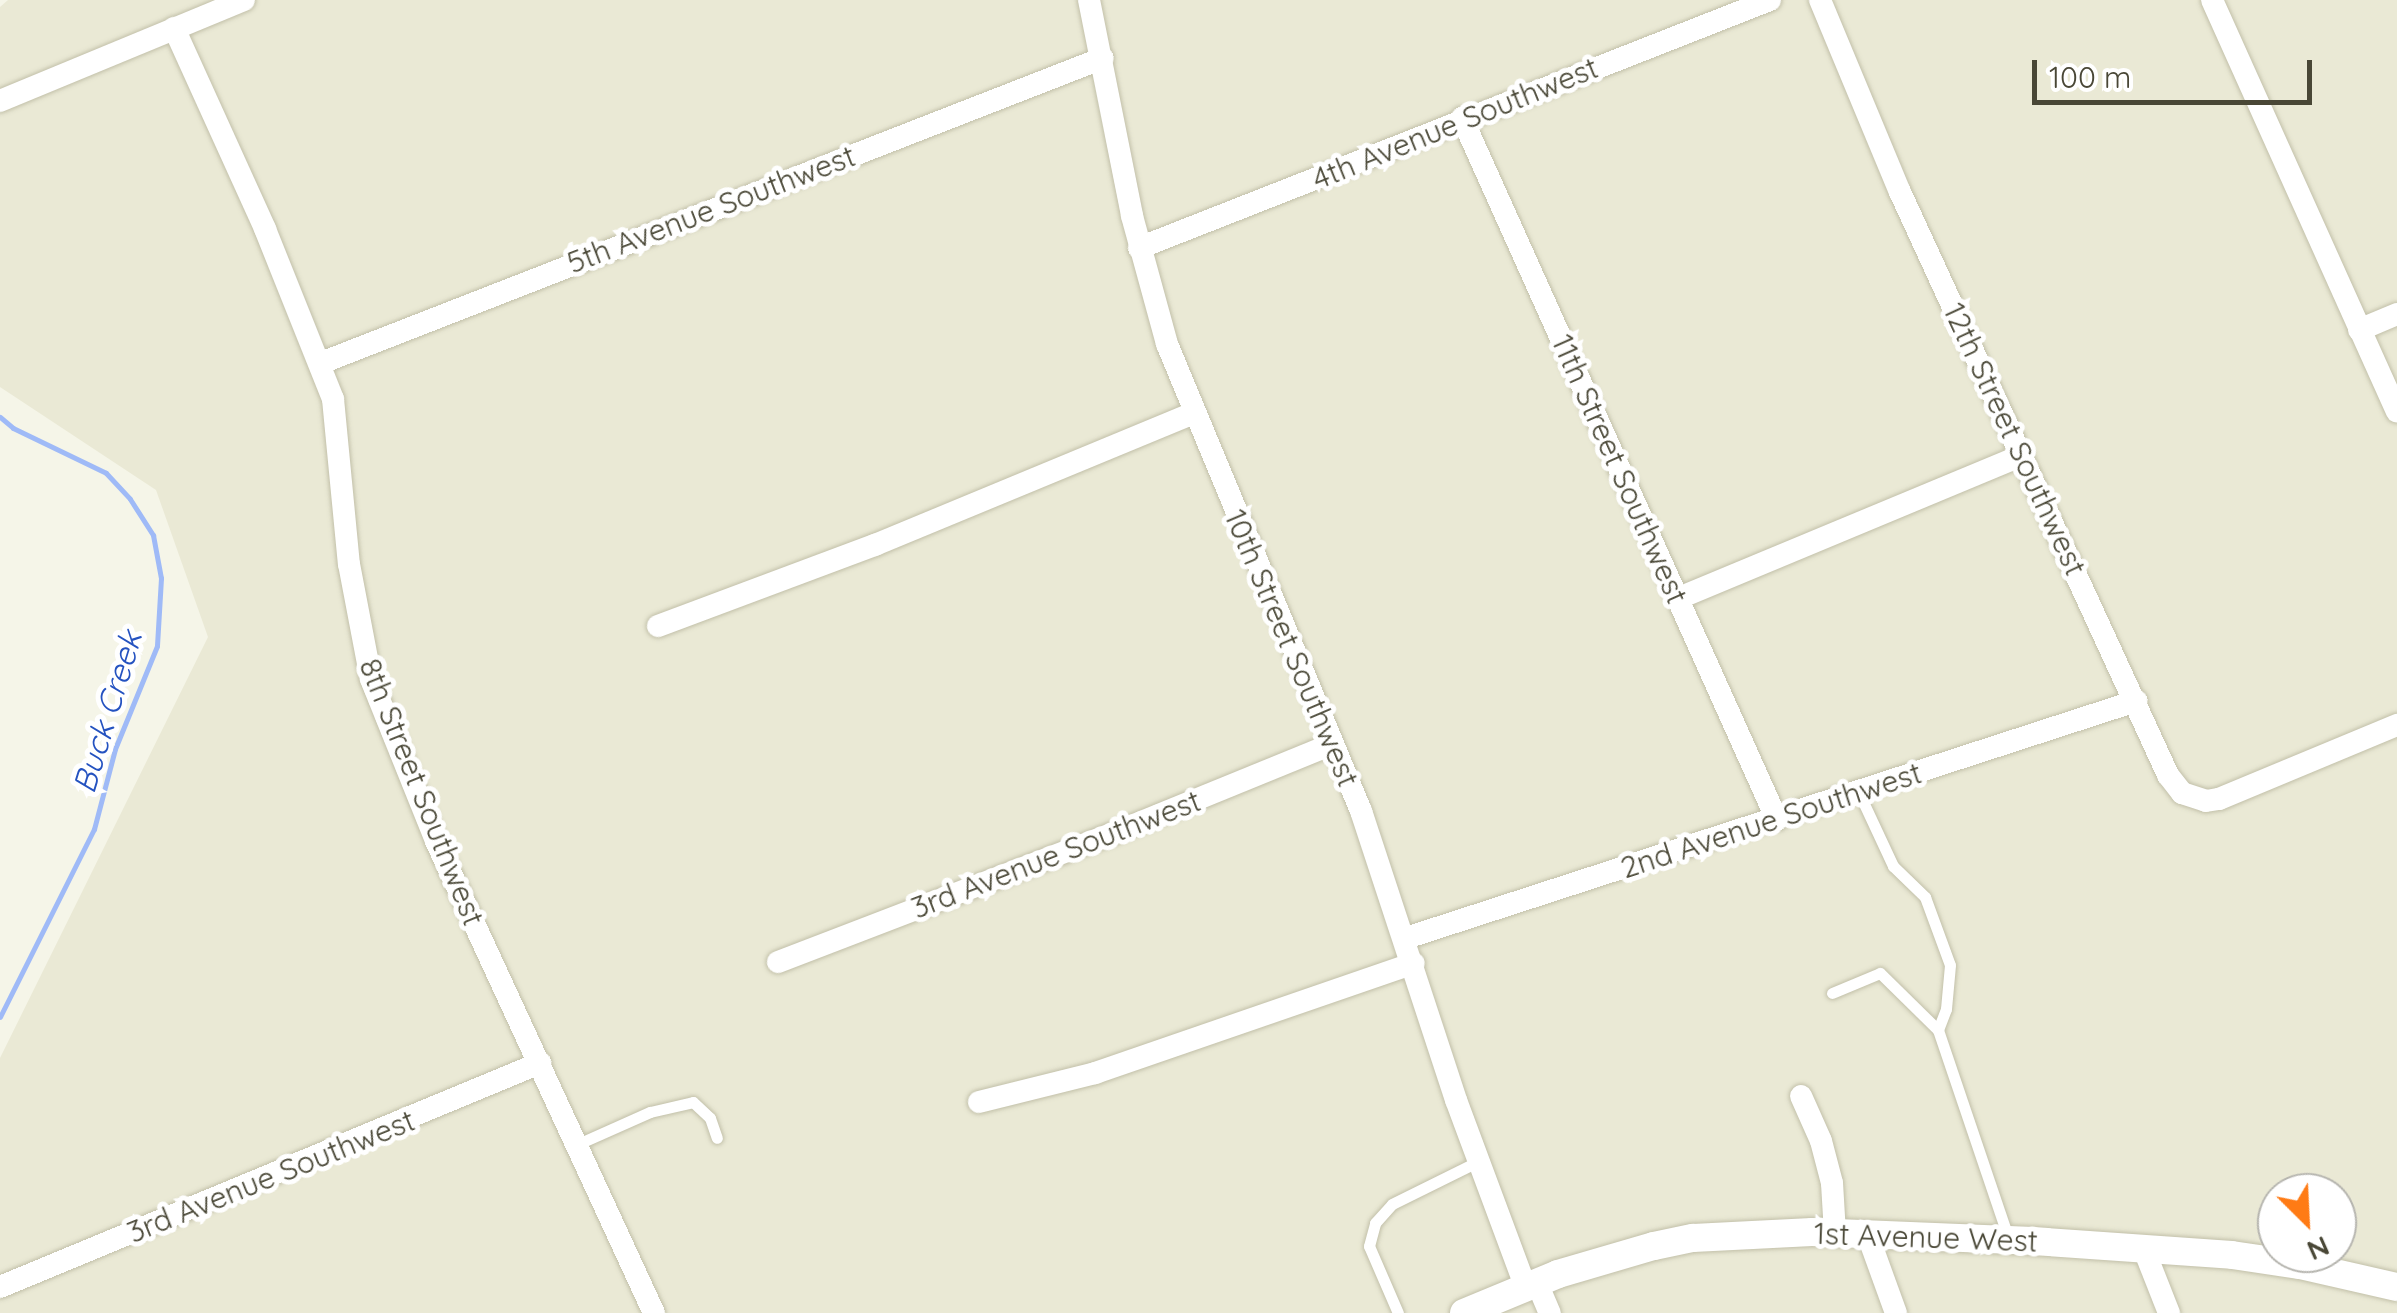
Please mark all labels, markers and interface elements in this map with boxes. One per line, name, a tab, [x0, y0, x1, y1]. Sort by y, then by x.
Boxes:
scale bar	[2037, 40, 2317, 102]
street label: 4th Avenue Southwest	[1307, 49, 1603, 197]
text: 100 m	[2049, 58, 2131, 96]
street label: 5th Avenue Southwest	[562, 137, 860, 281]
street label: 12th Street Southwest	[1936, 297, 2094, 581]
street label: 11th Street Southwest	[1544, 329, 1696, 609]
street label: 10th Street Southwest	[1217, 504, 1367, 792]
water label: Buck Creek	[64, 626, 150, 798]
street label: 8th Street Southwest	[352, 653, 492, 931]
street label: 2nd Avenue Southwest	[1616, 754, 1926, 886]
street label: 3rd Avenue Southwest	[906, 782, 1206, 926]
street label: 3rd Avenue Southwest	[122, 1102, 420, 1250]
north arrow	[2257, 1173, 2357, 1273]
street label: 1st Avenue West	[1813, 1215, 2039, 1259]
text: N	[2302, 1229, 2335, 1269]

